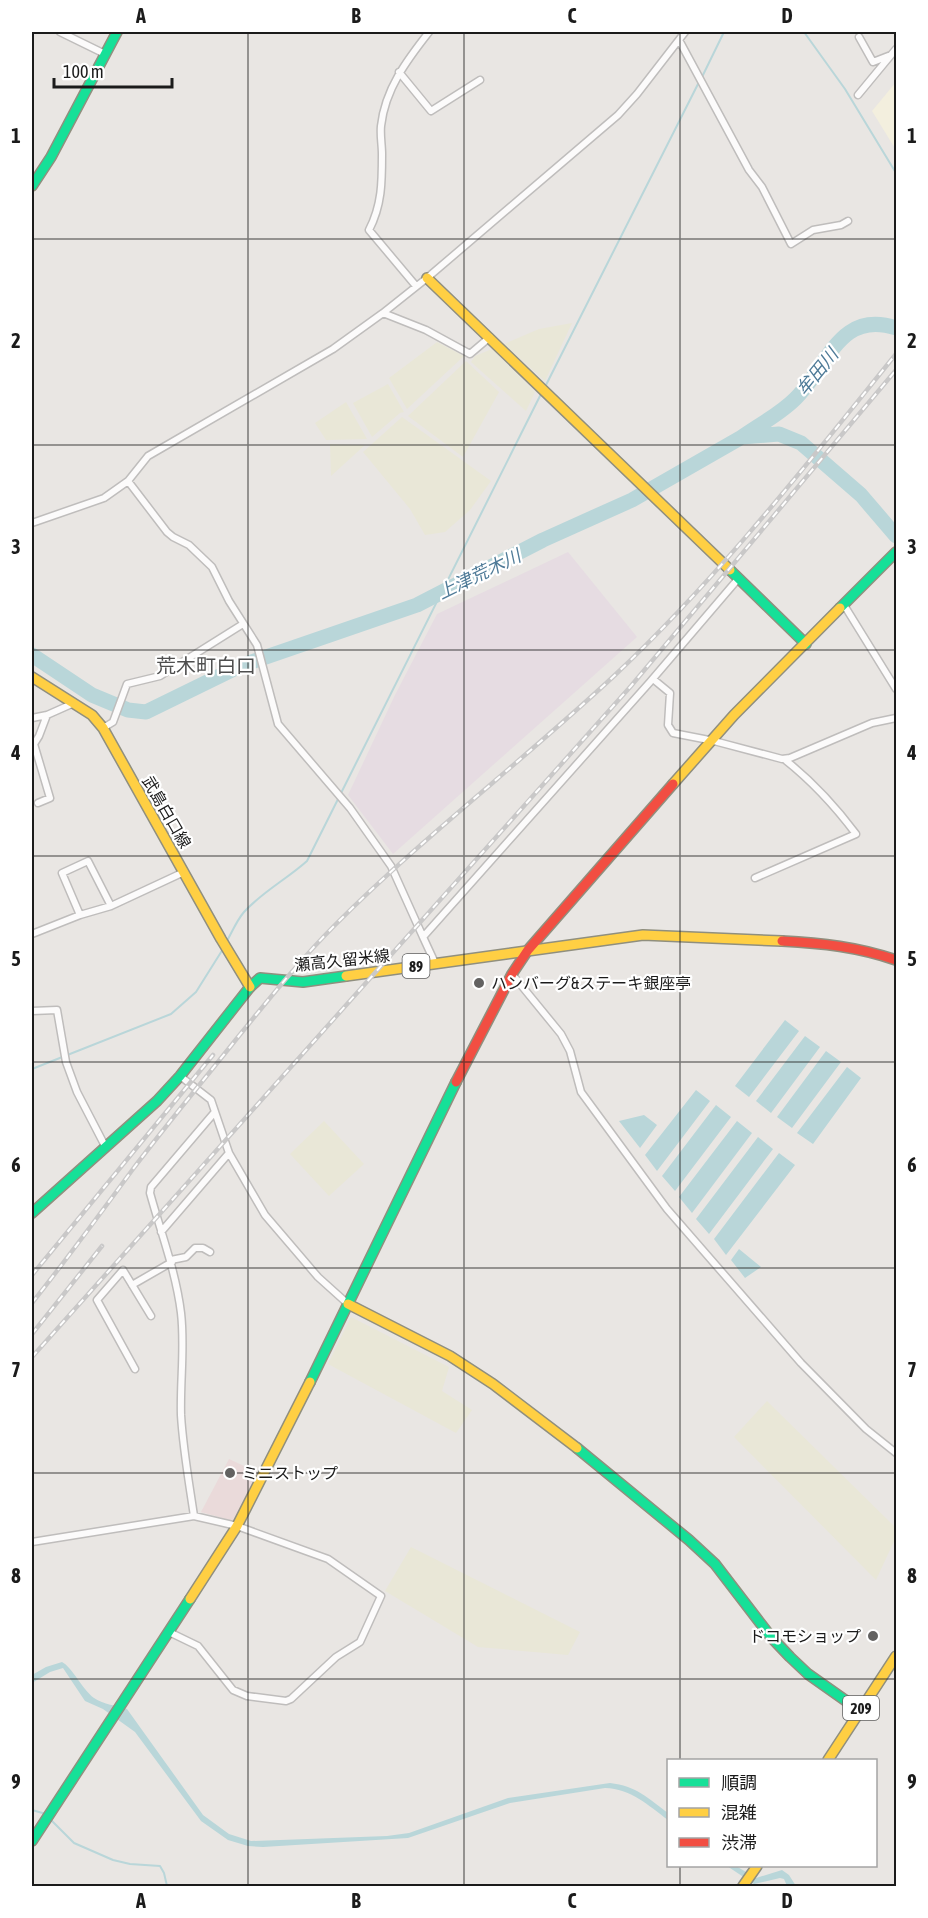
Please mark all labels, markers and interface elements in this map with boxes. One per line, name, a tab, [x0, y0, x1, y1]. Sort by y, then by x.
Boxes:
text: A	[135, 4, 146, 27]
text: B	[351, 4, 361, 27]
text: C	[568, 4, 577, 27]
text: D	[781, 4, 793, 27]
scale bar	[54, 51, 172, 89]
text: 100 m	[63, 61, 104, 82]
text: 1	[11, 124, 21, 147]
text: 1	[907, 124, 917, 147]
text: 2	[11, 329, 21, 352]
text: 2	[907, 329, 917, 352]
water label: 牟田川	[792, 343, 843, 400]
text: 3	[11, 535, 21, 558]
text: 3	[907, 535, 917, 558]
water label: 上津荒木川	[434, 544, 526, 603]
district label: 荒木町白口	[156, 654, 256, 677]
text: 4	[10, 741, 21, 764]
text: 4	[906, 741, 917, 764]
street label: 武島白口線	[139, 773, 195, 851]
street label: 瀬高久留米線	[293, 946, 391, 974]
text: 5	[11, 947, 21, 970]
text: 5	[907, 947, 917, 970]
road number: 89	[402, 954, 430, 978]
place label: ハンバーグ&ステーキ銀座亭	[491, 974, 691, 992]
marker: ハンバーグ&ステーキ銀座亭	[472, 976, 486, 990]
text: 6	[11, 1153, 21, 1176]
text: 6	[907, 1153, 917, 1176]
text: 7	[11, 1358, 21, 1381]
text: 7	[907, 1358, 917, 1381]
place label: ミニストップ	[242, 1464, 338, 1482]
marker: ミニストップ	[223, 1466, 237, 1480]
text: 8	[11, 1564, 21, 1587]
text: 8	[907, 1564, 917, 1587]
place label: ドコモショップ	[749, 1627, 861, 1645]
marker: ドコモショップ	[866, 1629, 880, 1643]
road number: 209	[843, 1696, 879, 1720]
legend	[667, 1759, 877, 1867]
text: 9	[11, 1770, 21, 1793]
text: 9	[907, 1770, 917, 1793]
text: 順調	[721, 1772, 757, 1793]
text: 混雑	[721, 1802, 757, 1823]
text: 渋滞	[721, 1832, 757, 1853]
text: A	[135, 1889, 146, 1912]
text: B	[351, 1889, 361, 1912]
text: C	[568, 1889, 577, 1912]
text: D	[781, 1889, 793, 1912]

